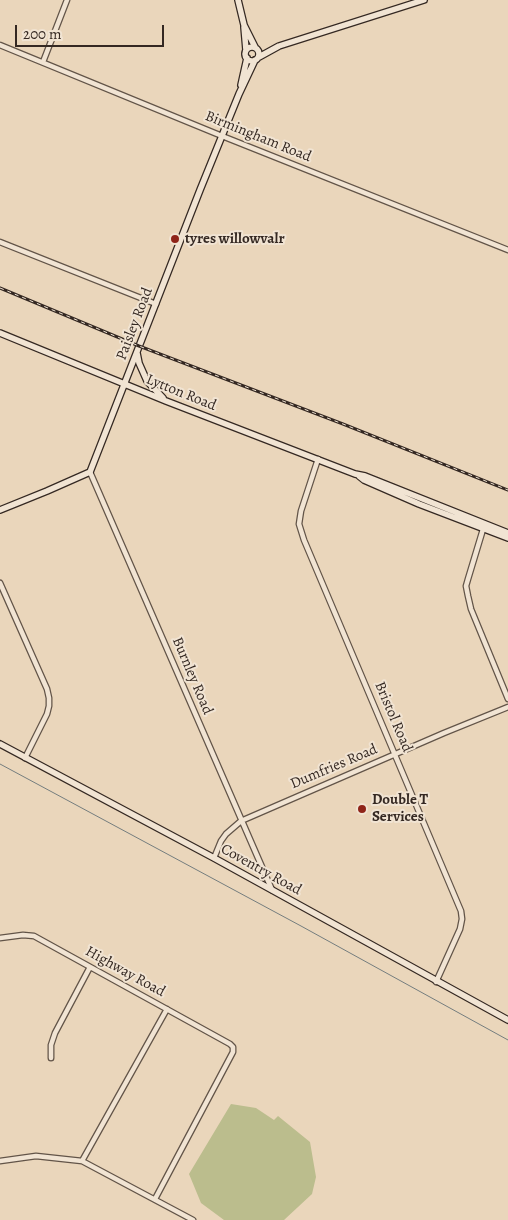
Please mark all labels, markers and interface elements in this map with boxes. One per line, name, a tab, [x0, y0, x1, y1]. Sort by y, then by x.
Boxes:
scale bar	[18, 15, 166, 47]
text: 200 m	[23, 24, 62, 44]
street label: Birmingham Road	[202, 108, 314, 166]
place label: tyres willowvalr	[185, 230, 285, 248]
marker: tyres willowvalr	[169, 233, 181, 245]
street label: Paisley Road	[113, 285, 157, 363]
street label: Lytton Road	[143, 371, 219, 415]
street label: Burnley Road	[168, 635, 216, 717]
street label: Bristol Road	[370, 679, 416, 755]
street label: Dumfries Road	[288, 741, 380, 793]
place label: Double T Services	[372, 791, 428, 826]
marker: Double T Services	[356, 803, 368, 815]
street label: Coventry Road	[217, 840, 305, 900]
street label: Highway Road	[82, 943, 168, 1001]

